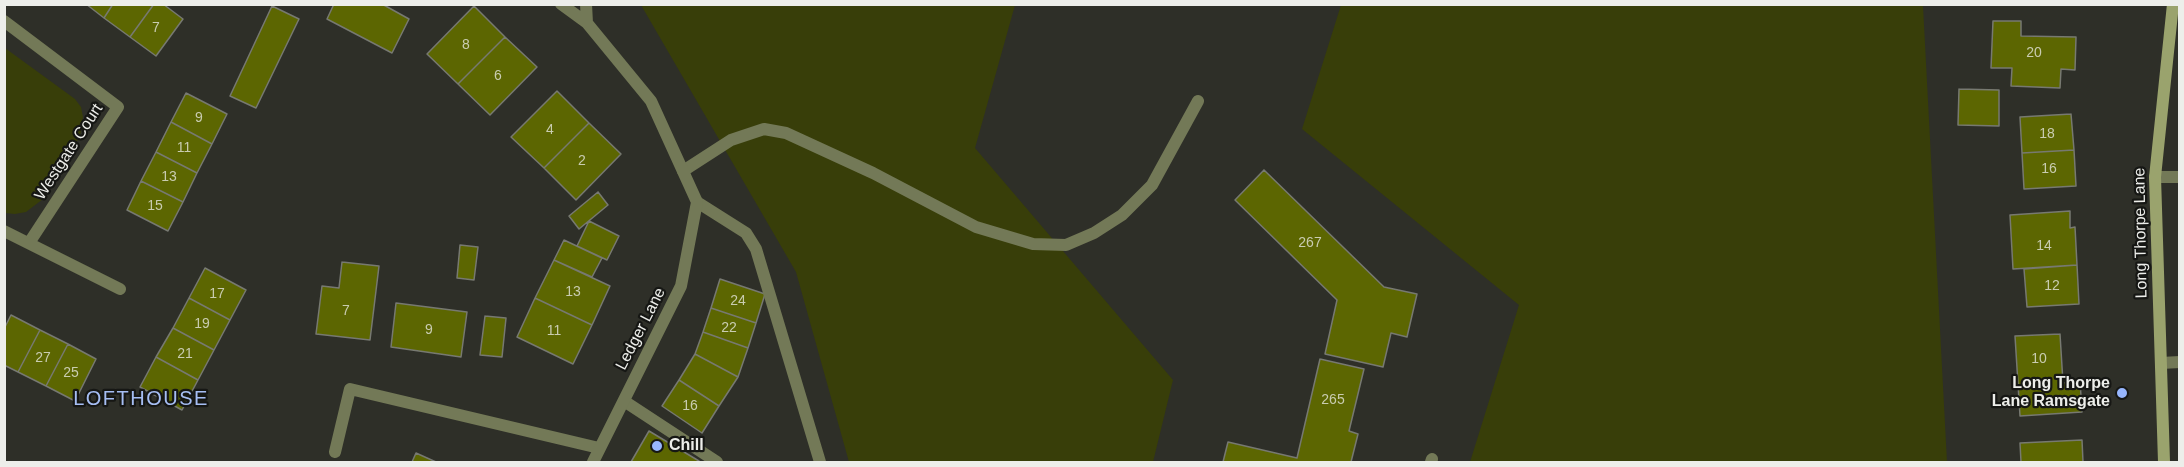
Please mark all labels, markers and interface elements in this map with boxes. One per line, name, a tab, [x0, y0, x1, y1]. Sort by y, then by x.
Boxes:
house number: 7	[152, 20, 160, 36]
house number: 8	[462, 37, 470, 53]
house number: 20	[2026, 45, 2042, 61]
house number: 6	[494, 68, 502, 84]
street label: Westgate Court	[31, 100, 107, 204]
house number: 9	[195, 110, 203, 126]
house number: 4	[546, 122, 554, 138]
house number: 18	[2039, 126, 2055, 142]
house number: 11	[177, 140, 191, 156]
house number: 2	[578, 153, 586, 169]
house number: 16	[2041, 161, 2057, 177]
street label: Long Thorpe Lane	[2130, 167, 2152, 299]
house number: 13	[161, 169, 177, 185]
house number: 15	[147, 198, 163, 214]
house number: 267	[1298, 235, 1322, 251]
house number: 14	[2036, 238, 2052, 254]
house number: 12	[2044, 278, 2060, 294]
house number: 13	[565, 284, 581, 300]
street label: Ledger Lane	[612, 285, 670, 373]
house number: 17	[209, 286, 225, 302]
house number: 24	[730, 293, 746, 309]
house number: 7	[342, 303, 350, 319]
house number: 19	[194, 316, 210, 332]
house number: 22	[721, 320, 737, 336]
house number: 9	[425, 322, 433, 338]
house number: 11	[547, 323, 561, 339]
house number: 21	[177, 346, 193, 362]
house number: 27	[35, 350, 51, 366]
house number: 10	[2031, 351, 2047, 367]
house number: 25	[63, 365, 79, 381]
place label: Long Thorpe Lane Ramsgate	[1992, 374, 2110, 412]
marker: Long Thorpe Lane Ramsgate	[2115, 386, 2129, 400]
district label: LOFTHOUSE	[73, 387, 209, 411]
house number: 265	[1321, 392, 1345, 408]
house number: 16	[682, 398, 698, 414]
place label: Chill	[669, 436, 704, 456]
marker: Chill	[650, 439, 664, 453]

